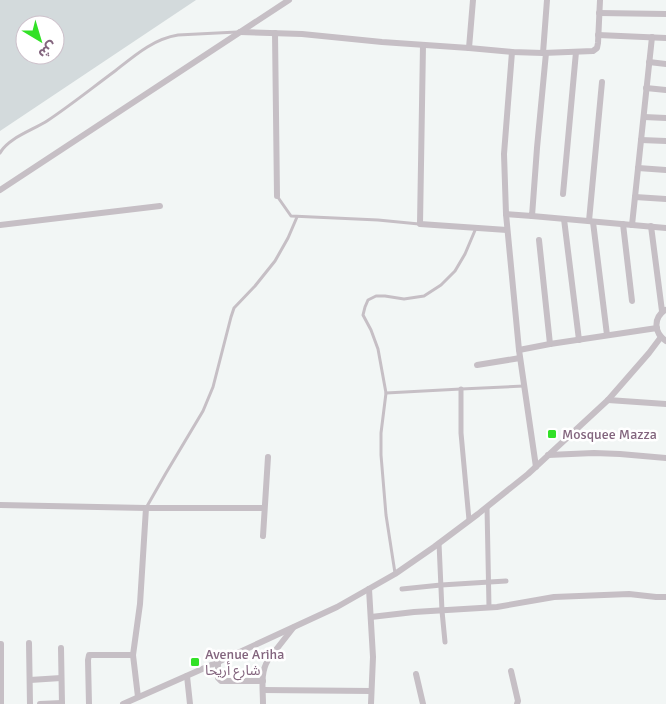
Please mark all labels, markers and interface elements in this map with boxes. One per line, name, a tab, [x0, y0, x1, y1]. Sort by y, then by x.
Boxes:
north arrow	[15, 15, 65, 65]
text: ش	[35, 37, 60, 62]
place label: Mosquee Mazza	[562, 426, 657, 443]
marker: Mosquee Mazza	[546, 428, 558, 440]
place label: Avenue Ariha شارع أريحا	[205, 646, 284, 681]
marker: Avenue Ariha شارع أريحا	[189, 656, 201, 668]

